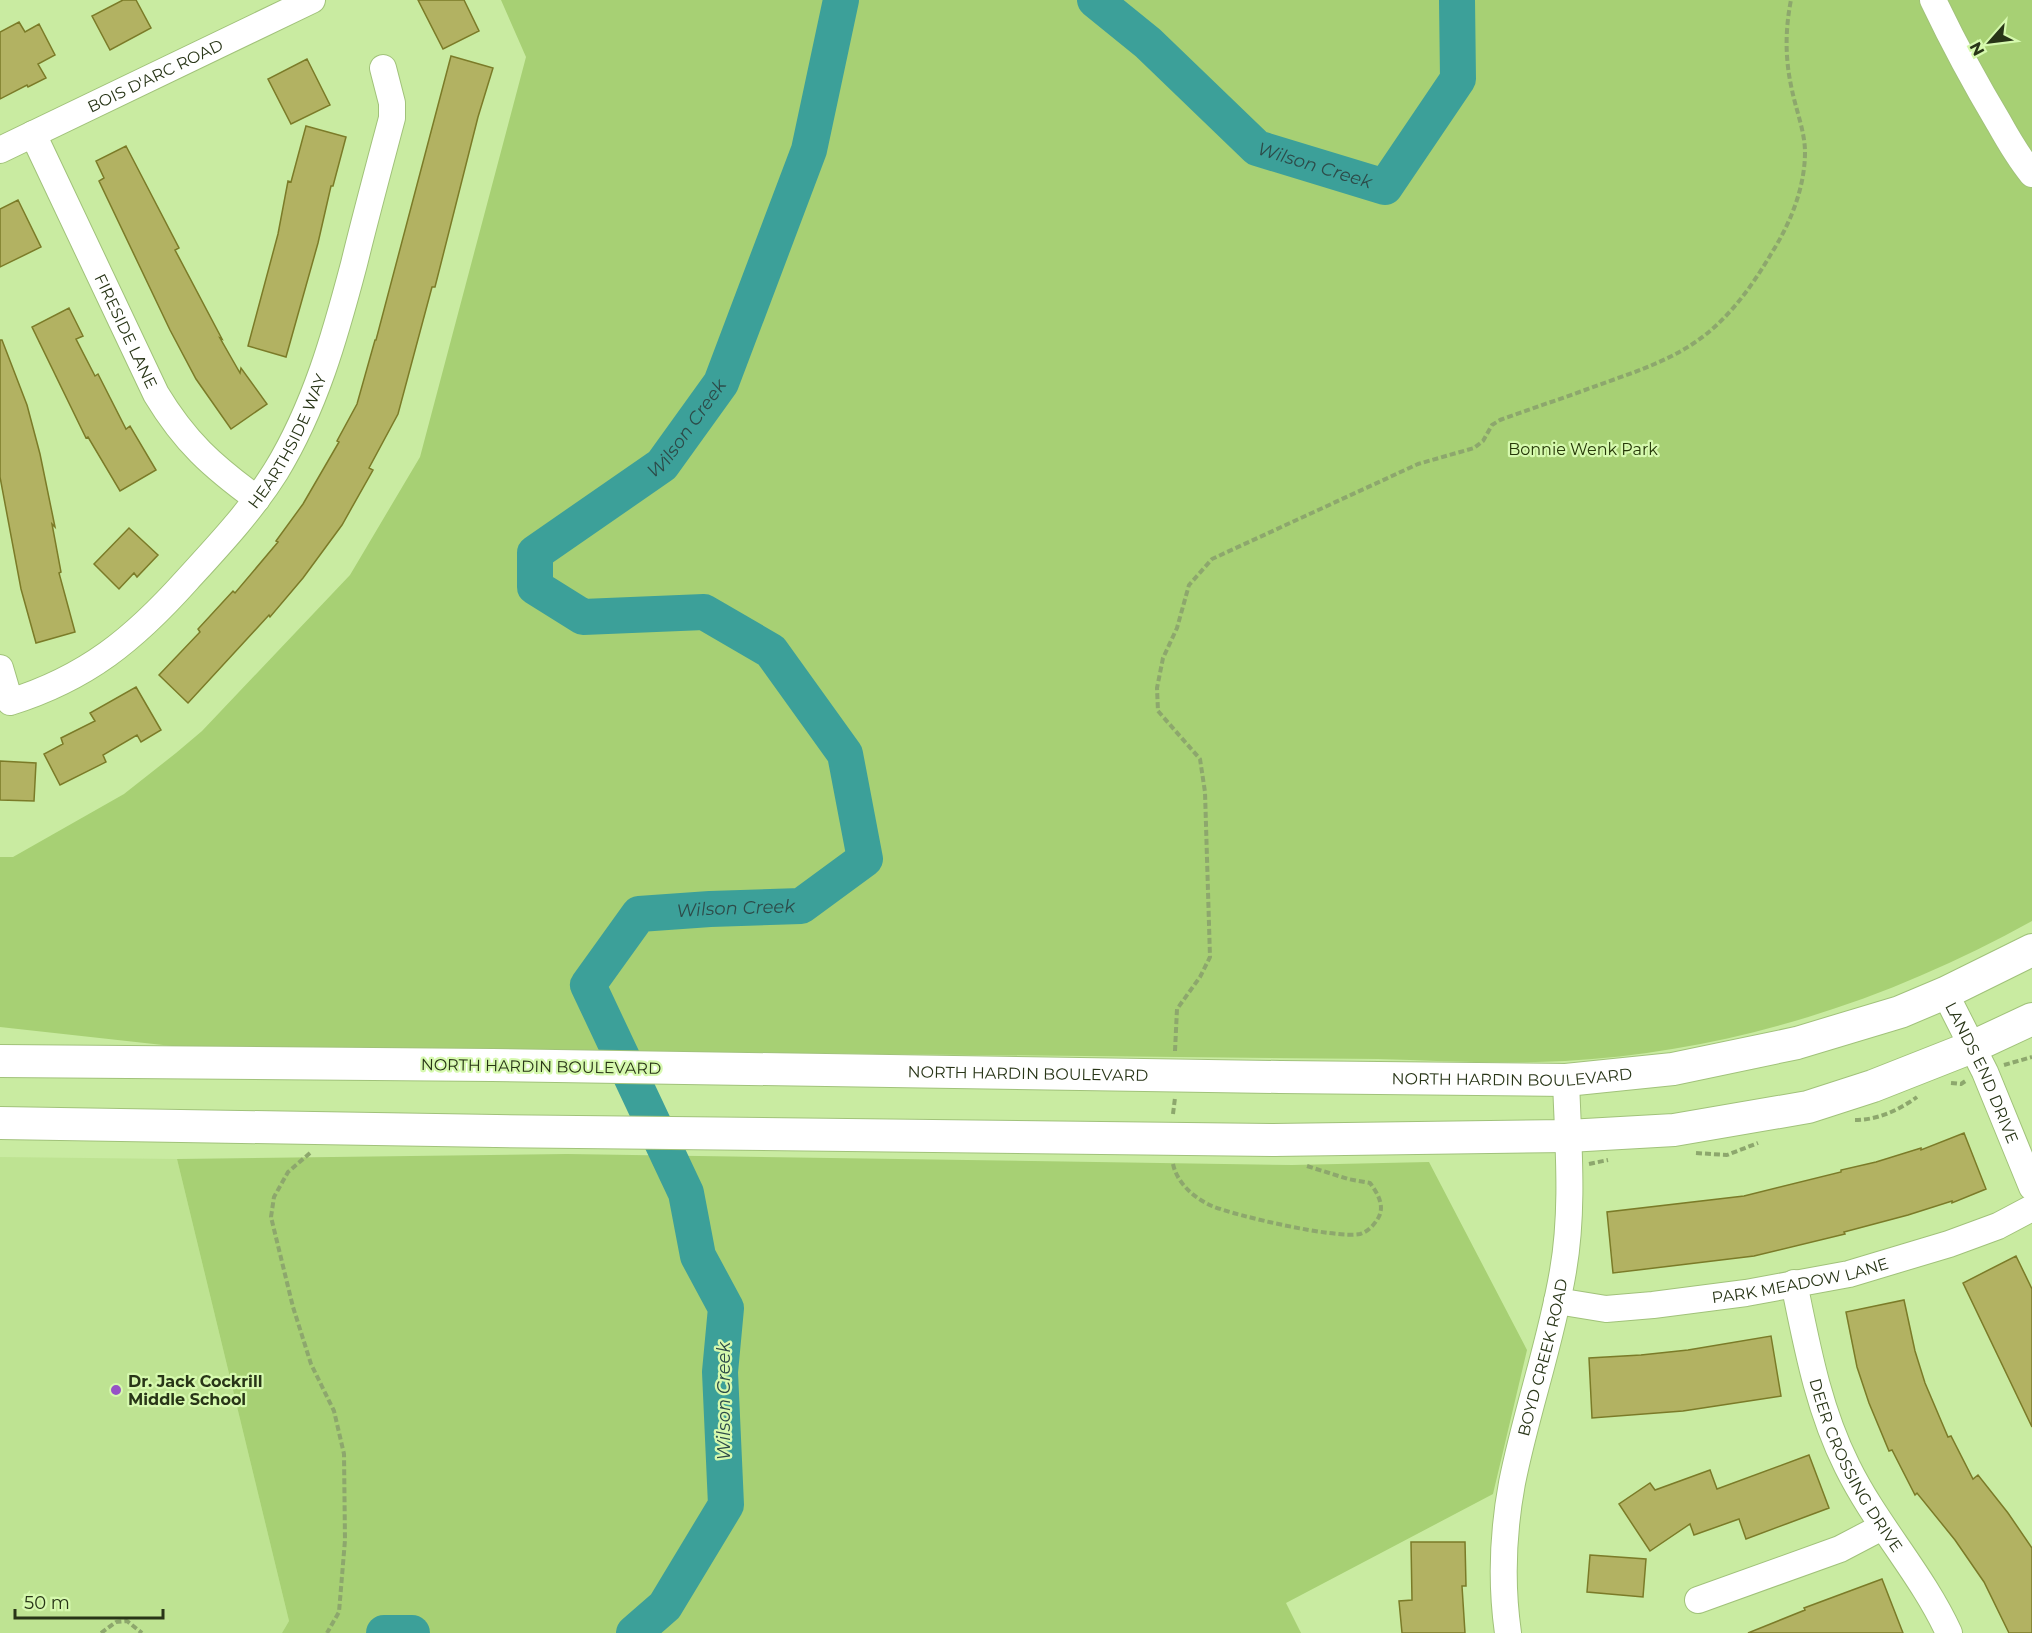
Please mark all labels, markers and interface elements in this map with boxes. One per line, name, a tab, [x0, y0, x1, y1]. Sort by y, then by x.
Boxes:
north arrow	[1960, 12, 2020, 72]
street label: BOIS D'ARC ROAD	[84, 35, 226, 117]
text: N	[1966, 39, 1989, 59]
water label: Wilson Creek	[1255, 138, 1376, 194]
street label: FIRESIDE LANE	[91, 271, 161, 392]
street label: HEARTHSIDE WAY	[244, 371, 331, 512]
water label: Wilson Creek	[643, 374, 732, 483]
park label: Bonnie Wenk Park	[1508, 440, 1658, 459]
water label: Wilson Creek	[676, 895, 797, 922]
street label: LANDS END DRIVE	[1941, 999, 2022, 1146]
street label: NORTH HARDIN BOULEVARD	[421, 1055, 661, 1078]
street label: NORTH HARDIN BOULEVARD	[907, 1062, 1148, 1085]
street label: NORTH HARDIN BOULEVARD	[1392, 1064, 1633, 1090]
street label: PARK MEADOW LANE	[1711, 1254, 1891, 1307]
street label: BOYD CREEK ROAD	[1514, 1277, 1572, 1438]
water label: Wilson Creek	[713, 1341, 735, 1460]
place label: Dr. Jack Cockrill Middle School	[128, 1372, 263, 1409]
street label: DEER CROSSING DRIVE	[1805, 1376, 1906, 1556]
marker: Dr. Jack Cockrill Middle School	[109, 1383, 123, 1397]
scale bar	[15, 1582, 164, 1620]
text: 50 m	[24, 1592, 70, 1614]

